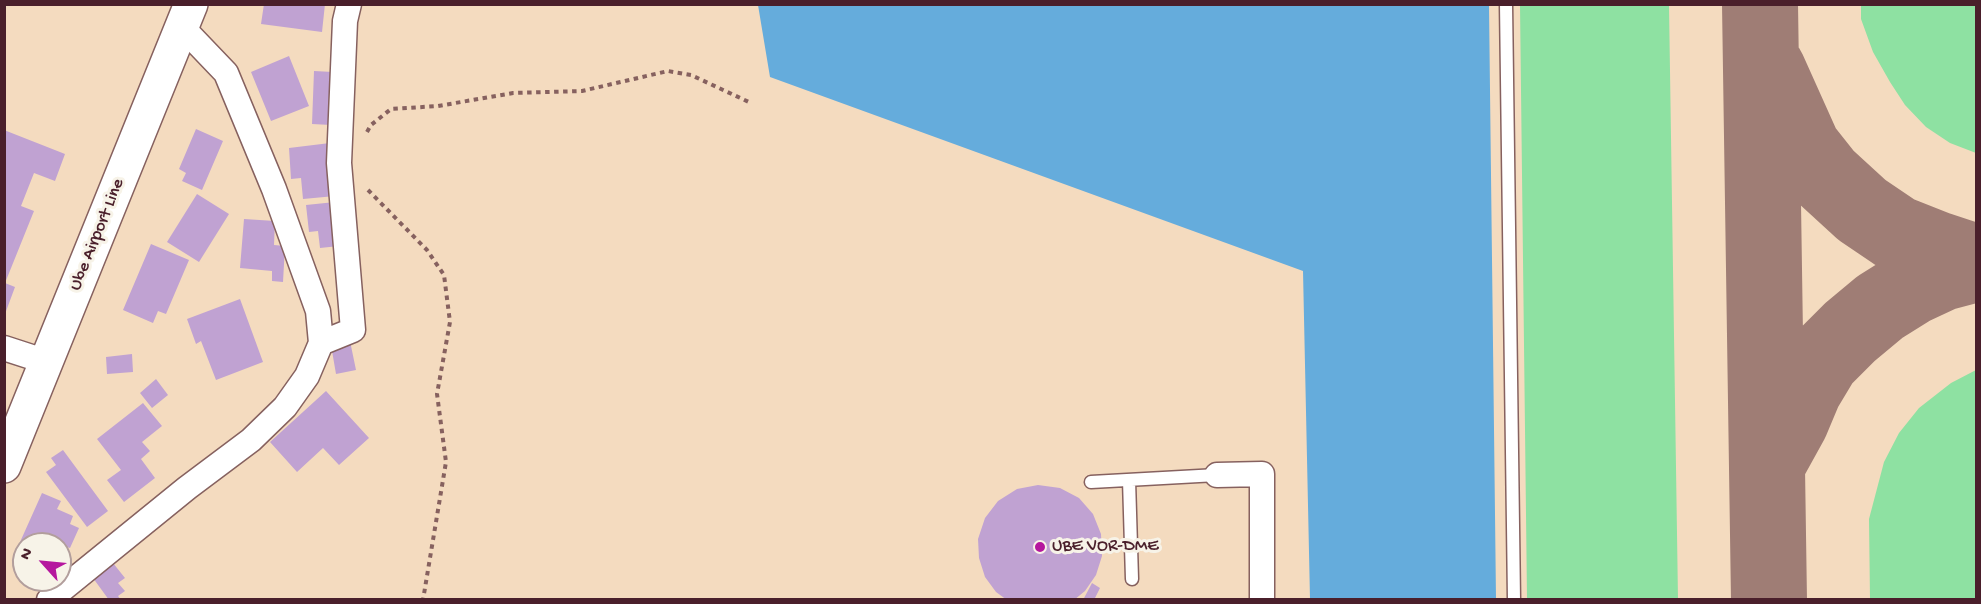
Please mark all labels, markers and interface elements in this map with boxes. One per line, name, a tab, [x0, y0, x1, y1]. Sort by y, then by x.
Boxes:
street label: Ube Airport Line	[66, 176, 130, 294]
north arrow	[12, 532, 72, 592]
place label: UBE VOR-DME	[1052, 536, 1158, 558]
marker: UBE VOR-DME	[1033, 540, 1047, 554]
text: N	[16, 546, 38, 563]

